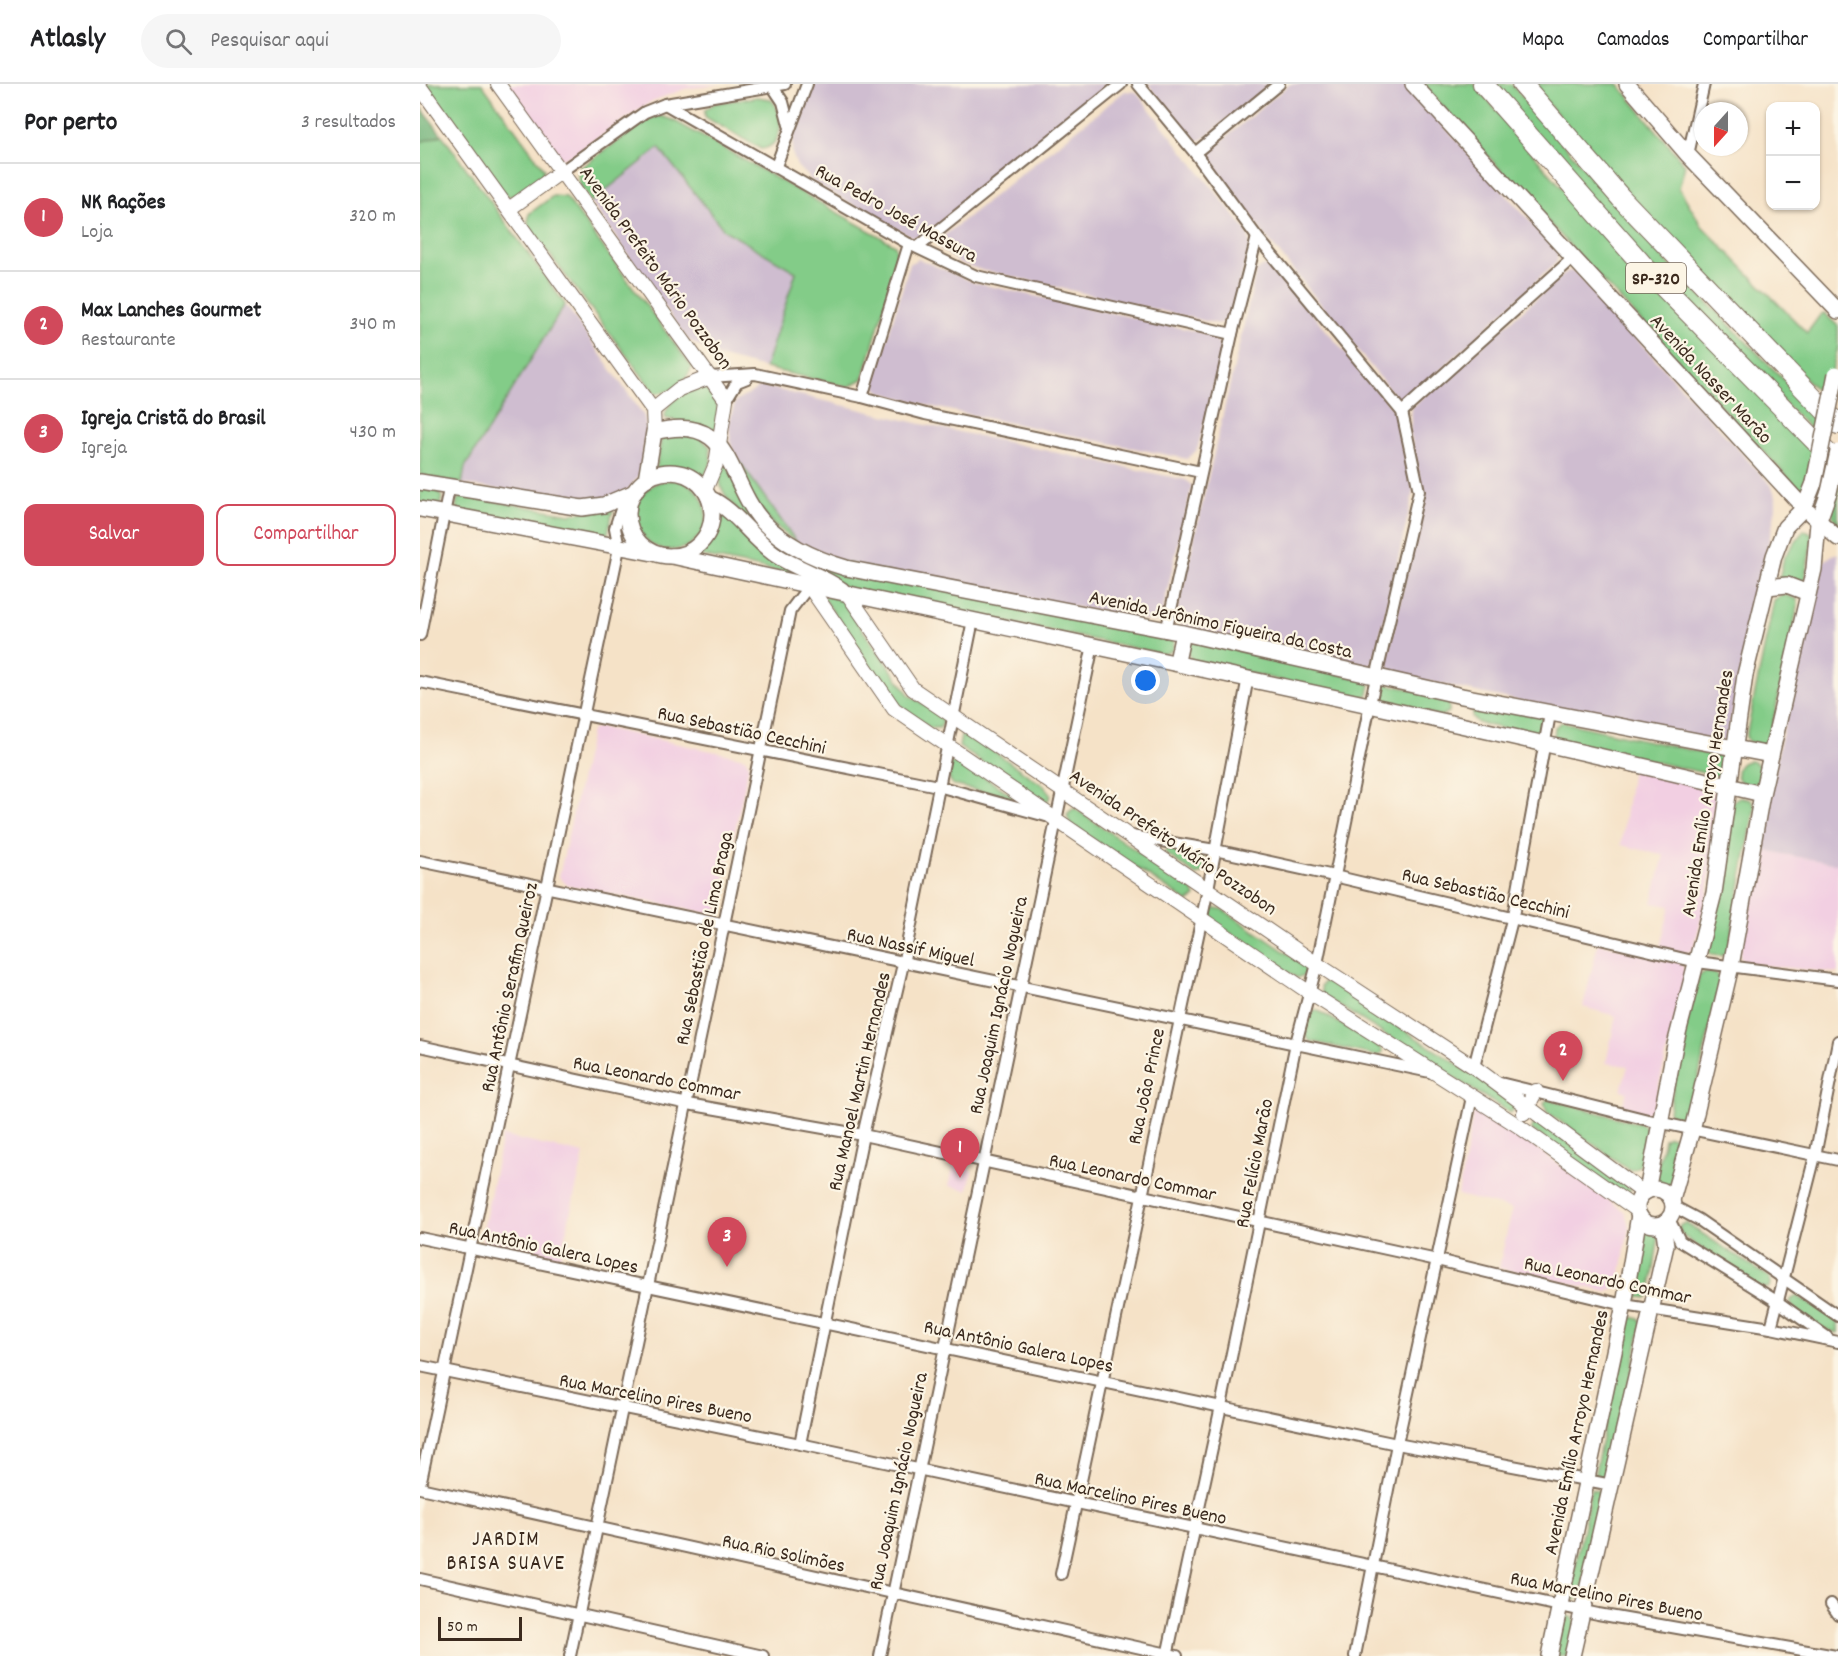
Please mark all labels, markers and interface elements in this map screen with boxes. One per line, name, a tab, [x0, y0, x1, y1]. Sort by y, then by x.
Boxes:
search box	[141, 14, 561, 68]
text: Atlasly	[30, 21, 105, 61]
icon: search	[162, 25, 195, 58]
text: Pesquisar aqui	[210, 26, 329, 57]
text: Mapa	[1522, 26, 1564, 56]
text: Camadas	[1597, 26, 1670, 56]
text: Compartilhar	[1703, 26, 1808, 56]
north arrow	[1694, 102, 1748, 156]
map controls	[1766, 102, 1820, 210]
button: +	[1766, 102, 1820, 156]
text: Por perto	[24, 105, 117, 142]
text: 3 resultados	[301, 109, 396, 137]
button: −	[1766, 156, 1820, 210]
street label: Rua Pedro José Massura	[809, 158, 982, 271]
street label: Avenida Prefeito Mário Pozzobon	[571, 161, 738, 376]
text: NK Rações	[81, 188, 166, 219]
text: 1	[41, 203, 46, 231]
text: 320 m	[349, 203, 396, 231]
text: Loja	[81, 219, 113, 247]
road number: SP-320	[1626, 263, 1686, 293]
text: Max Lanches Gourmet	[81, 296, 261, 327]
street label: Avenida Nasser Marão	[1642, 309, 1778, 451]
text: 2	[39, 311, 48, 339]
text: 340 m	[350, 311, 396, 339]
text: Restaurante	[81, 327, 176, 355]
text: Igreja Cristã do Brasil	[81, 404, 265, 435]
text: 3	[39, 419, 48, 447]
text: 430 m	[350, 419, 396, 447]
text: Igreja	[81, 435, 127, 463]
button: Salvar	[24, 504, 204, 566]
button: Compartilhar	[216, 504, 396, 566]
street label: Avenida Jerônimo Figueira da Costa	[1086, 584, 1355, 668]
your location	[1131, 666, 1160, 695]
street label: Avenida Emílio Arroyo Hernandes	[1676, 668, 1742, 919]
street label: Rua Sebastião Cecchini	[655, 700, 828, 764]
street label: Avenida Prefeito Mário Pozzobon	[1063, 763, 1282, 924]
street label: Rua Sebastião de Lima Braga	[670, 829, 742, 1048]
street label: Rua Sebastião Cecchini	[1399, 862, 1572, 928]
street label: Rua Antônio Serafim Queiroz	[475, 880, 547, 1095]
street label: Rua Joaquim Ignácio Nogueira	[963, 893, 1037, 1117]
street label: Rua Nassif Miguel	[844, 922, 977, 976]
street label: Rua Manoel Martin Hernandes	[822, 969, 900, 1194]
street label: Rua João Prince	[1122, 1026, 1174, 1147]
pin: 2	[1544, 1032, 1582, 1081]
street label: Rua Leonardo Commar	[570, 1050, 743, 1110]
street label: Rua Felício Marão	[1230, 1096, 1282, 1231]
pin: 1	[940, 1128, 980, 1178]
street label: Rua Leonardo Commar	[1046, 1148, 1219, 1210]
street label: Rua Antônio Galera Lopes	[446, 1215, 641, 1283]
pin: 3	[708, 1218, 746, 1267]
street label: Rua Leonardo Commar	[1521, 1251, 1694, 1313]
street label: Avenida Emílio Arroyo Hernandes	[1538, 1308, 1618, 1558]
street label: Rua Antônio Galera Lopes	[921, 1314, 1116, 1382]
street label: Rua Marcelino Pires Bueno	[557, 1368, 754, 1432]
street label: Rua Joaquim Ignácio Nogueira	[863, 1369, 937, 1593]
street label: Rua Marcelino Pires Bueno	[1032, 1466, 1229, 1534]
district label: JARDIM BRISA SUAVE	[446, 1526, 566, 1580]
street label: Rua Rio Solimões	[719, 1528, 848, 1582]
street label: Rua Marcelino Pires Bueno	[1508, 1566, 1705, 1630]
scale bar	[438, 1614, 522, 1642]
text: 50 m	[447, 1616, 478, 1639]

